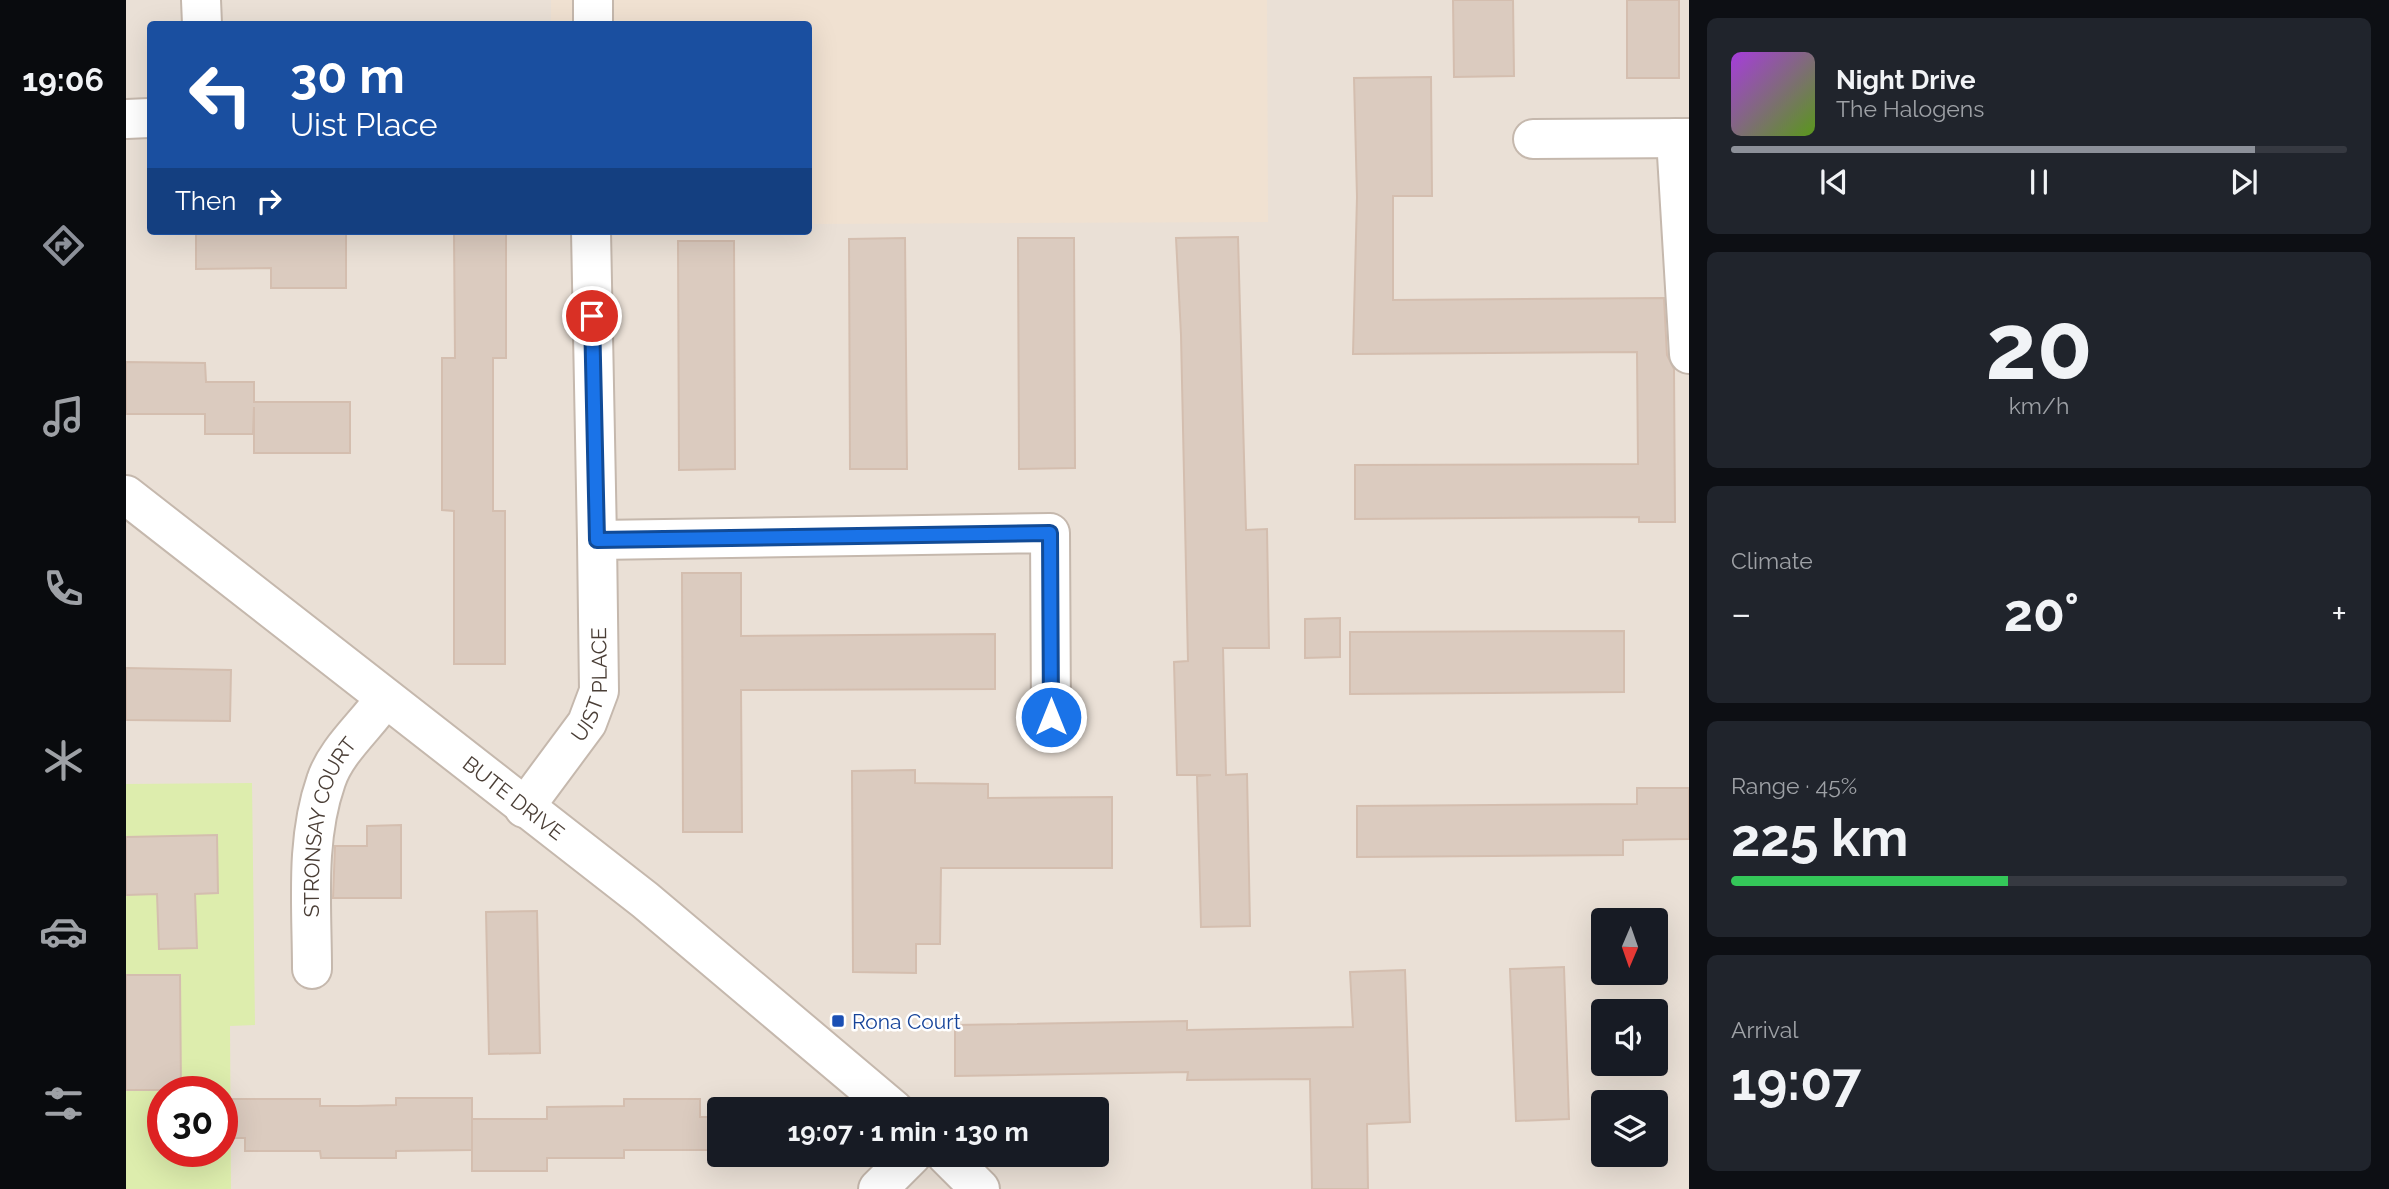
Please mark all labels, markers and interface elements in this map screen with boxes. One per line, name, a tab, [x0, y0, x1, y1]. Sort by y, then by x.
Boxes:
text: 30 m	[290, 47, 405, 104]
icon: left	[175, 49, 266, 140]
text: 19:06	[22, 61, 104, 98]
text: Night Drive	[1836, 65, 1975, 95]
text: The Halogens	[1836, 95, 1984, 122]
text: Uist Place	[290, 106, 438, 143]
icon: previous	[1815, 163, 1853, 201]
icon: pause	[2020, 163, 2058, 201]
icon: next	[2225, 163, 2263, 201]
icon: right	[250, 182, 288, 220]
text: Then	[175, 186, 236, 216]
icon: directions	[39, 221, 88, 270]
pin	[562, 286, 622, 346]
text: 20	[1985, 293, 2093, 400]
icon: arrive	[573, 297, 611, 335]
icon: music	[39, 392, 88, 441]
text: km/h	[2009, 392, 2069, 419]
text: Climate	[1731, 547, 1813, 574]
icon: phone	[39, 564, 88, 613]
text: 20°	[2004, 582, 2079, 643]
text: −	[1731, 591, 1751, 636]
text: +	[2331, 591, 2347, 636]
street label: UIST PLACE	[565, 627, 612, 746]
position arrow	[1014, 680, 1088, 754]
street label: STRONSAY COURT	[298, 732, 361, 918]
icon: climate	[39, 736, 88, 785]
street label: BUTE DRIVE	[458, 750, 570, 845]
text: Range · 45%	[1731, 772, 1857, 799]
text: 225 km	[1731, 807, 1908, 868]
icon: car	[39, 907, 88, 956]
north arrow	[1591, 908, 1668, 985]
map controls	[1591, 908, 1668, 1167]
button: sound	[1591, 999, 1668, 1076]
place label: Rona Court	[852, 1009, 961, 1034]
marker: Rona Court	[830, 1013, 846, 1029]
text: Arrival	[1731, 1016, 1798, 1043]
text: 19:07	[1731, 1051, 1861, 1112]
speed limit sign: 30	[147, 1076, 238, 1167]
icon: filters	[39, 1079, 88, 1128]
button: layers	[1591, 1090, 1668, 1167]
text: 19:07 · 1 min · 130 m	[787, 1117, 1029, 1147]

